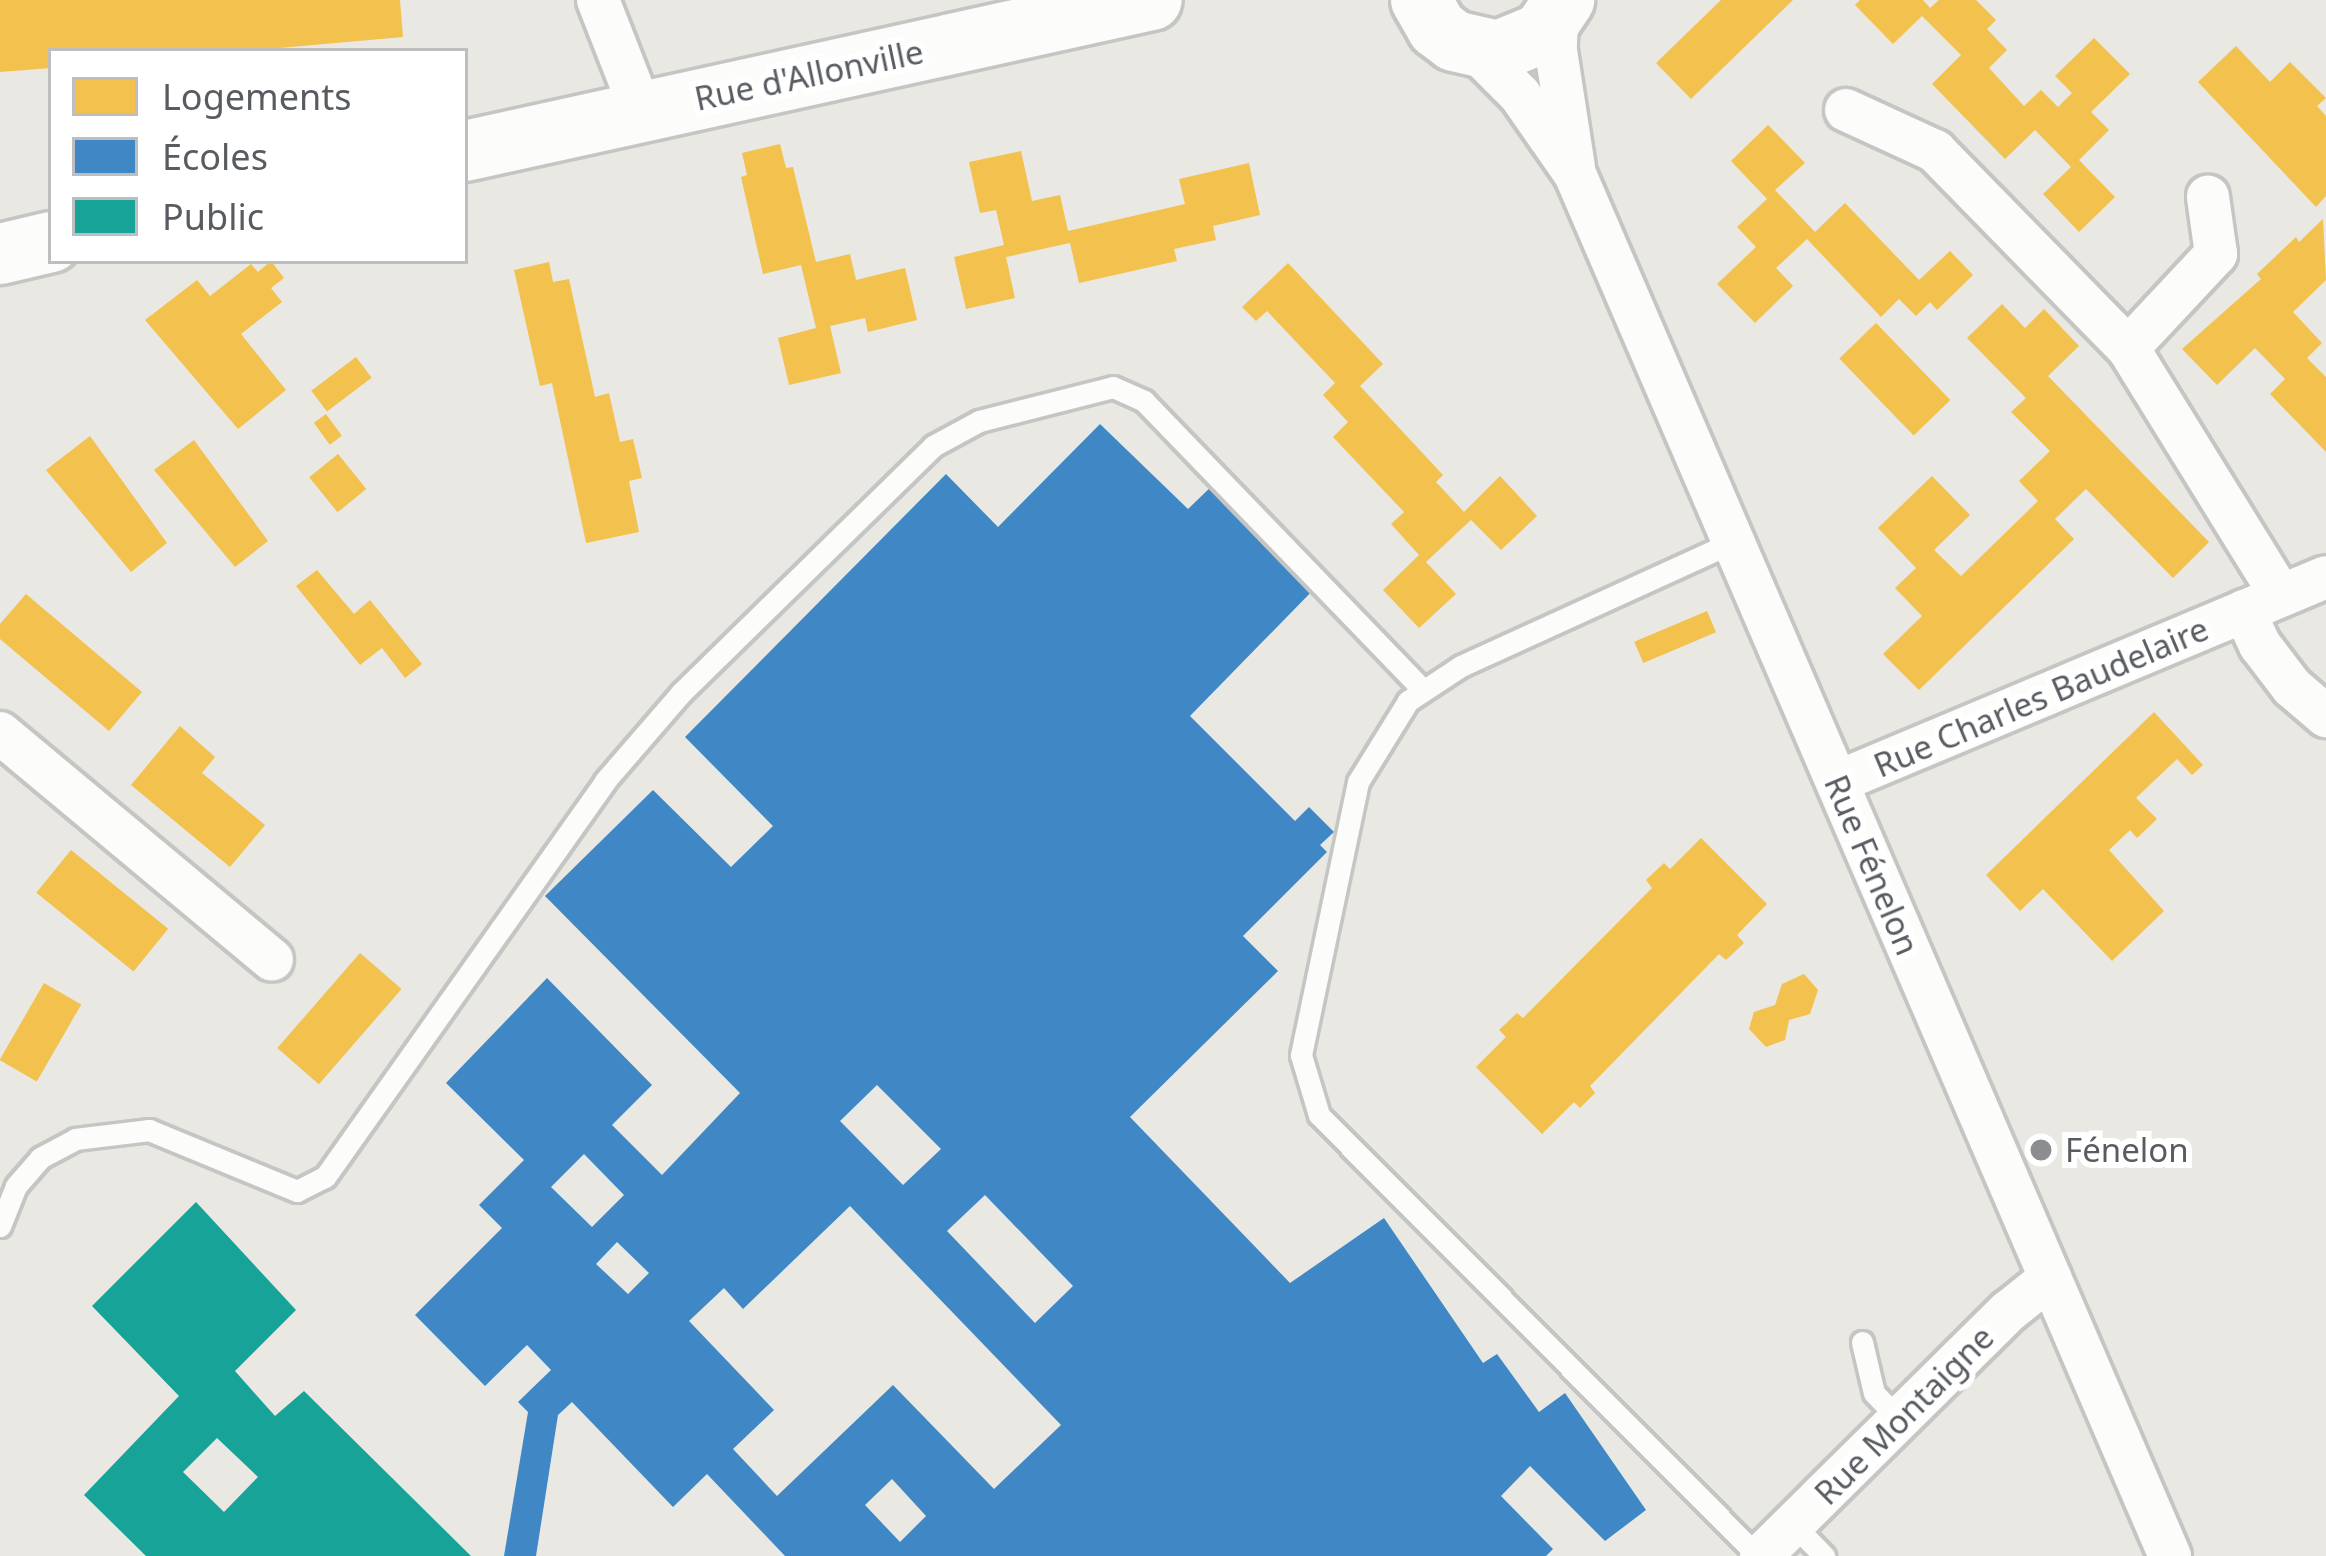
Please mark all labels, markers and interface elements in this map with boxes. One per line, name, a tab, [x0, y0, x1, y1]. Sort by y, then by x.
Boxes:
street label: Rue d'Allonville	[691, 31, 927, 119]
legend	[48, 48, 468, 264]
text: Logements	[162, 72, 352, 121]
text: Écoles	[162, 132, 268, 181]
text: Public	[162, 192, 264, 241]
street label: Rue Charles Baudelaire	[1868, 609, 2214, 785]
street label: Rue Fénelon	[1816, 769, 1928, 961]
place label: Fénelon	[2065, 1130, 2189, 1170]
marker: Fénelon	[2028, 1137, 2054, 1163]
street label: Rue Montaigne	[1806, 1317, 2002, 1513]

